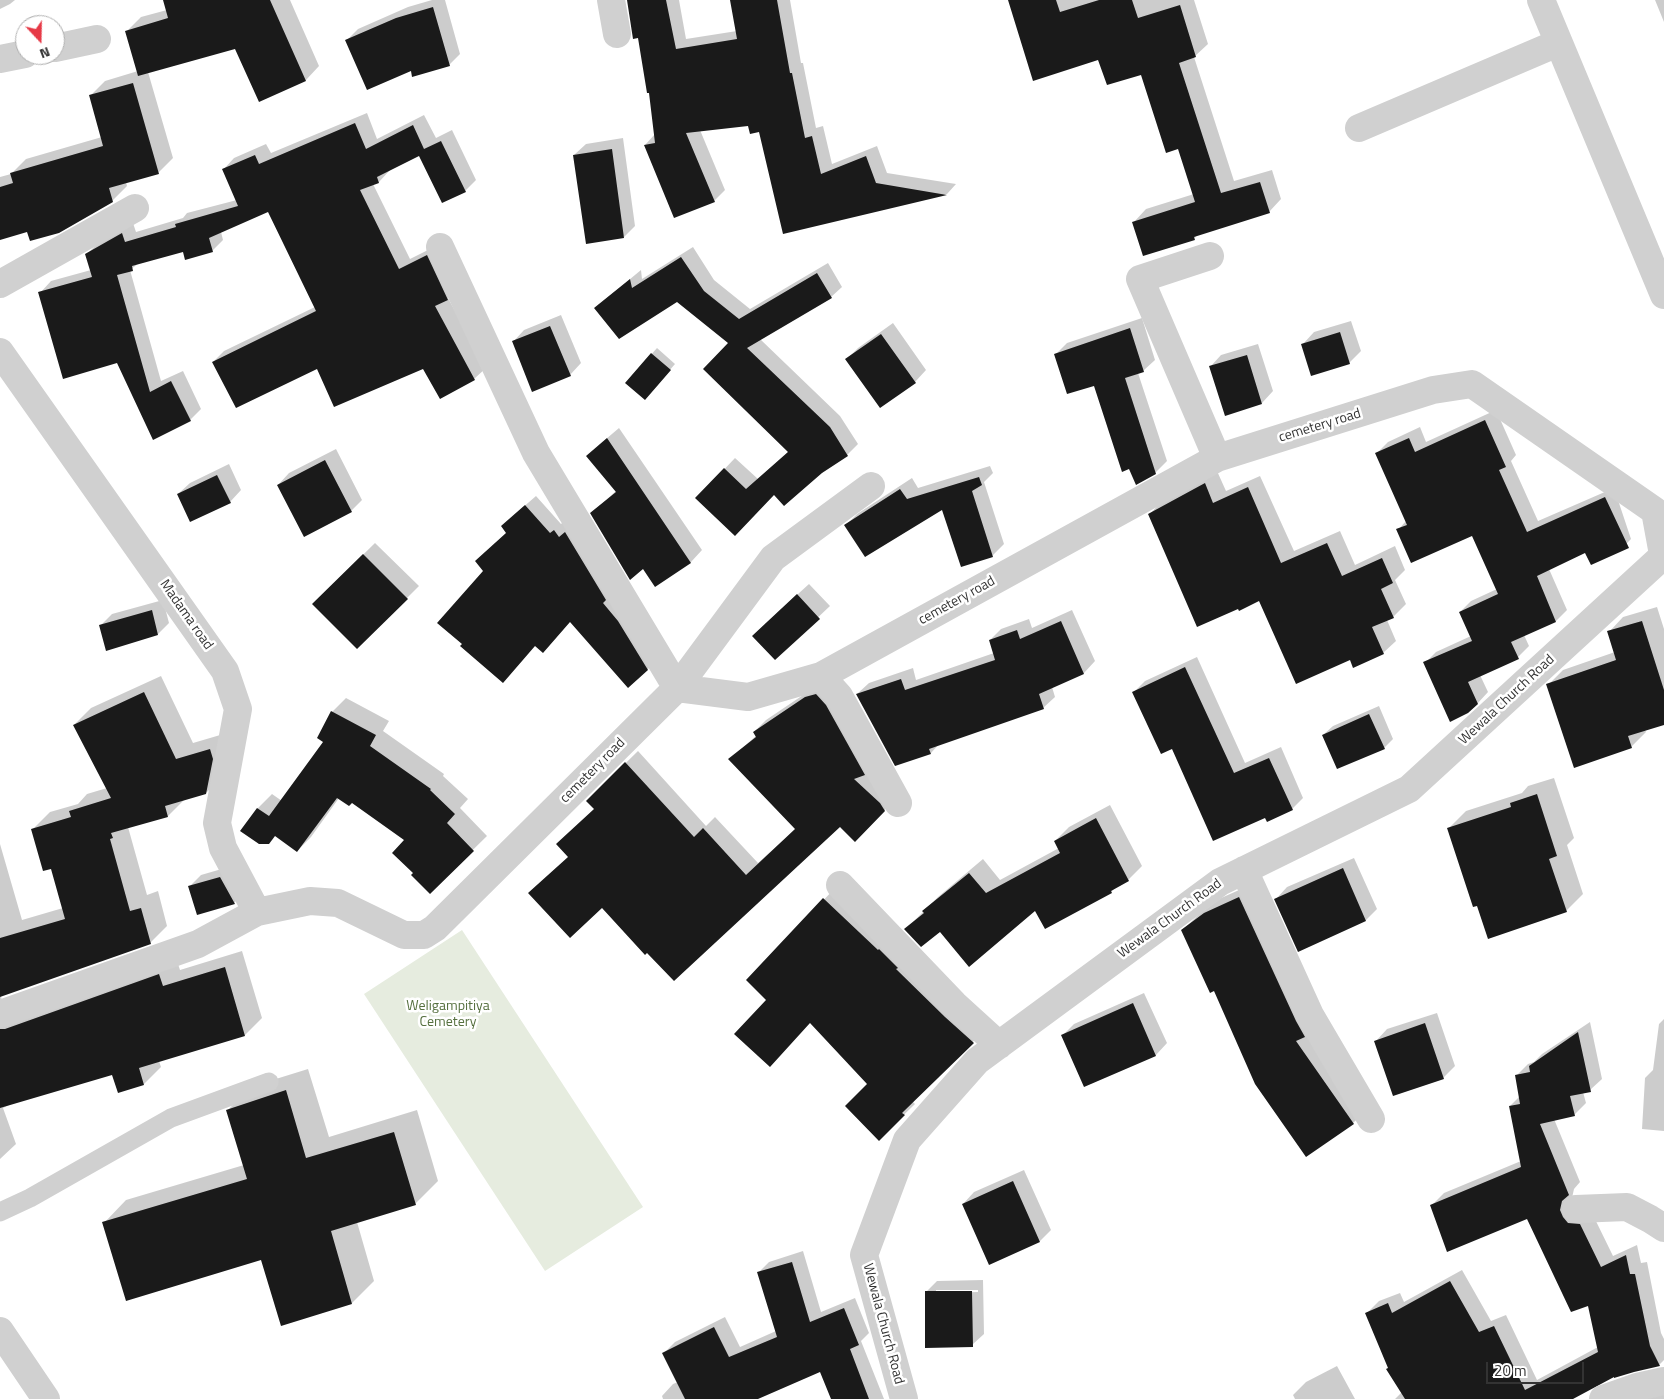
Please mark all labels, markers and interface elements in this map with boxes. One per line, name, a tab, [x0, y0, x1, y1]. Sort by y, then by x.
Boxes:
north arrow	[15, 15, 65, 65]
text: N	[37, 42, 53, 65]
street label: cemetery road	[1277, 406, 1363, 446]
street label: cemetery road	[916, 573, 998, 629]
street label: Madama road	[156, 577, 216, 653]
street label: Wewala Church Road	[1456, 651, 1558, 749]
street label: cemetery road	[557, 735, 629, 807]
street label: Wewala Church Road	[1115, 876, 1225, 962]
park label: Weligampitiya Cemetery	[406, 999, 490, 1032]
street label: Wewala Church Road	[859, 1262, 907, 1386]
scale bar	[1489, 1352, 1586, 1384]
text: 20 m	[1494, 1359, 1527, 1382]

